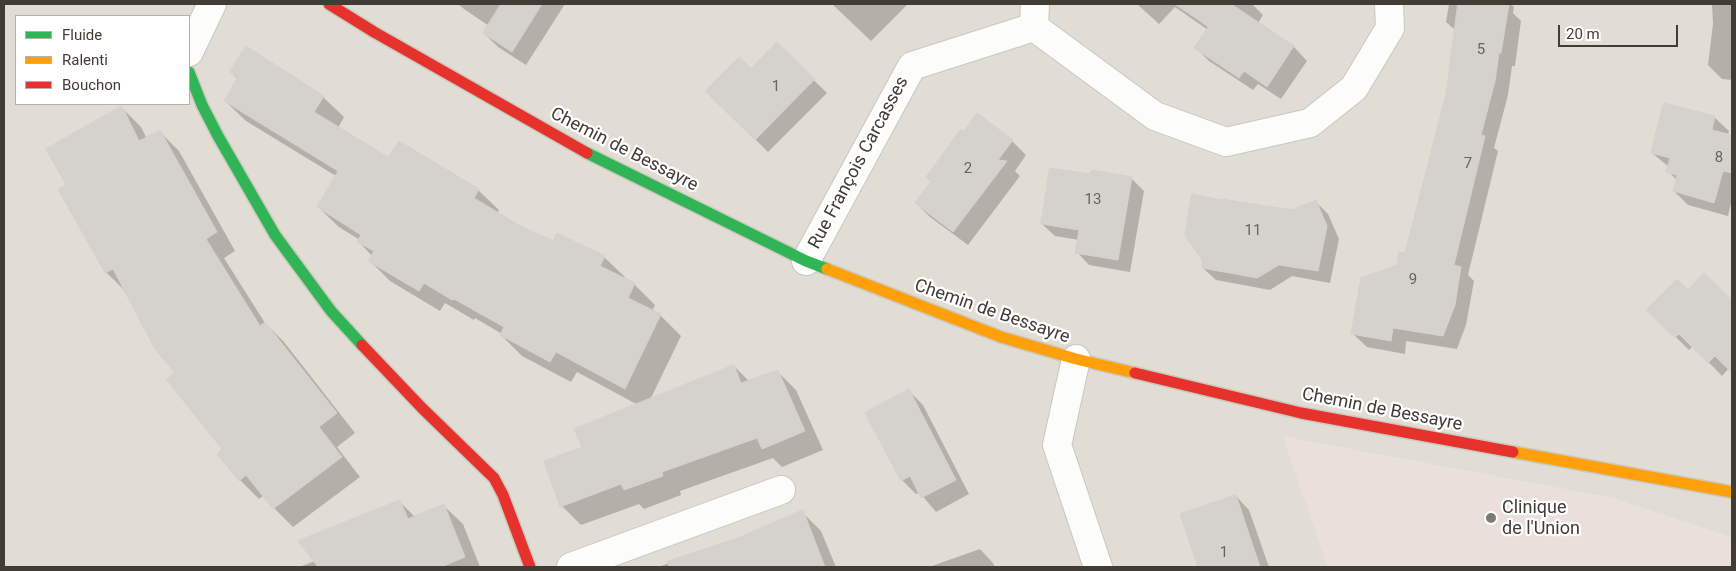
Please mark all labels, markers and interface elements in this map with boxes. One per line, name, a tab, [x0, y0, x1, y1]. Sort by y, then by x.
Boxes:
legend	[15, 15, 190, 105]
scale bar	[1561, 15, 1681, 47]
text: 20 m	[1566, 25, 1600, 43]
text: Fluide	[62, 26, 102, 44]
house number: 5	[1477, 41, 1485, 59]
text: Ralenti	[62, 51, 108, 69]
street label: Rue François Carcasses	[804, 73, 914, 253]
text: Bouchon	[62, 76, 121, 94]
house number: 1	[772, 78, 780, 96]
street label: Chemin de Bessayre	[547, 103, 701, 197]
house number: 8	[1715, 149, 1723, 167]
house number: 7	[1464, 155, 1472, 173]
house number: 2	[964, 160, 972, 178]
house number: 13	[1085, 191, 1101, 209]
house number: 11	[1245, 222, 1261, 240]
house number: 9	[1409, 271, 1417, 289]
street label: Chemin de Bessayre	[911, 275, 1073, 349]
street label: Chemin de Bessayre	[1300, 384, 1464, 436]
place label: Clinique de l'Union	[1502, 497, 1580, 540]
marker: Clinique de l'Union	[1484, 511, 1498, 525]
house number: 1	[1220, 544, 1228, 562]

